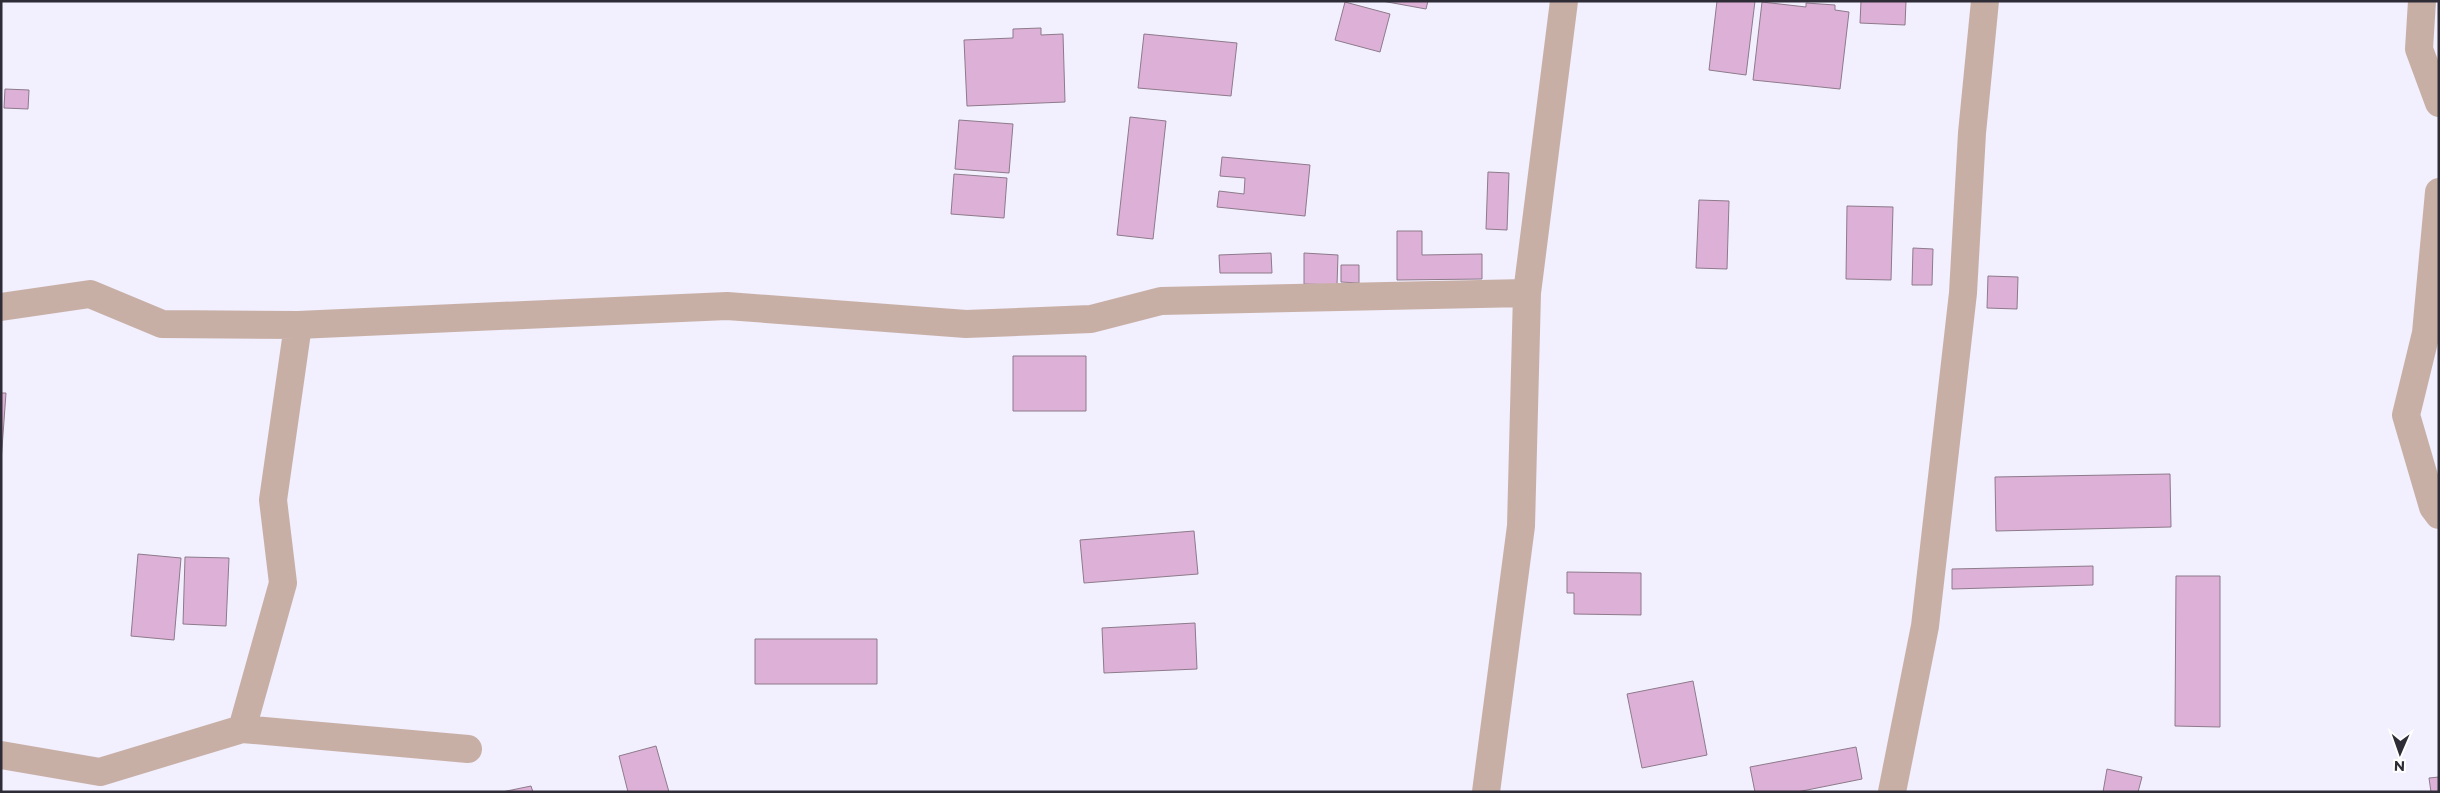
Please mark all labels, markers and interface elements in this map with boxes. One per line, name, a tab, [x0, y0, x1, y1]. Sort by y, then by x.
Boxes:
north arrow	[2375, 728, 2425, 778]
text: N	[2394, 757, 2406, 775]

